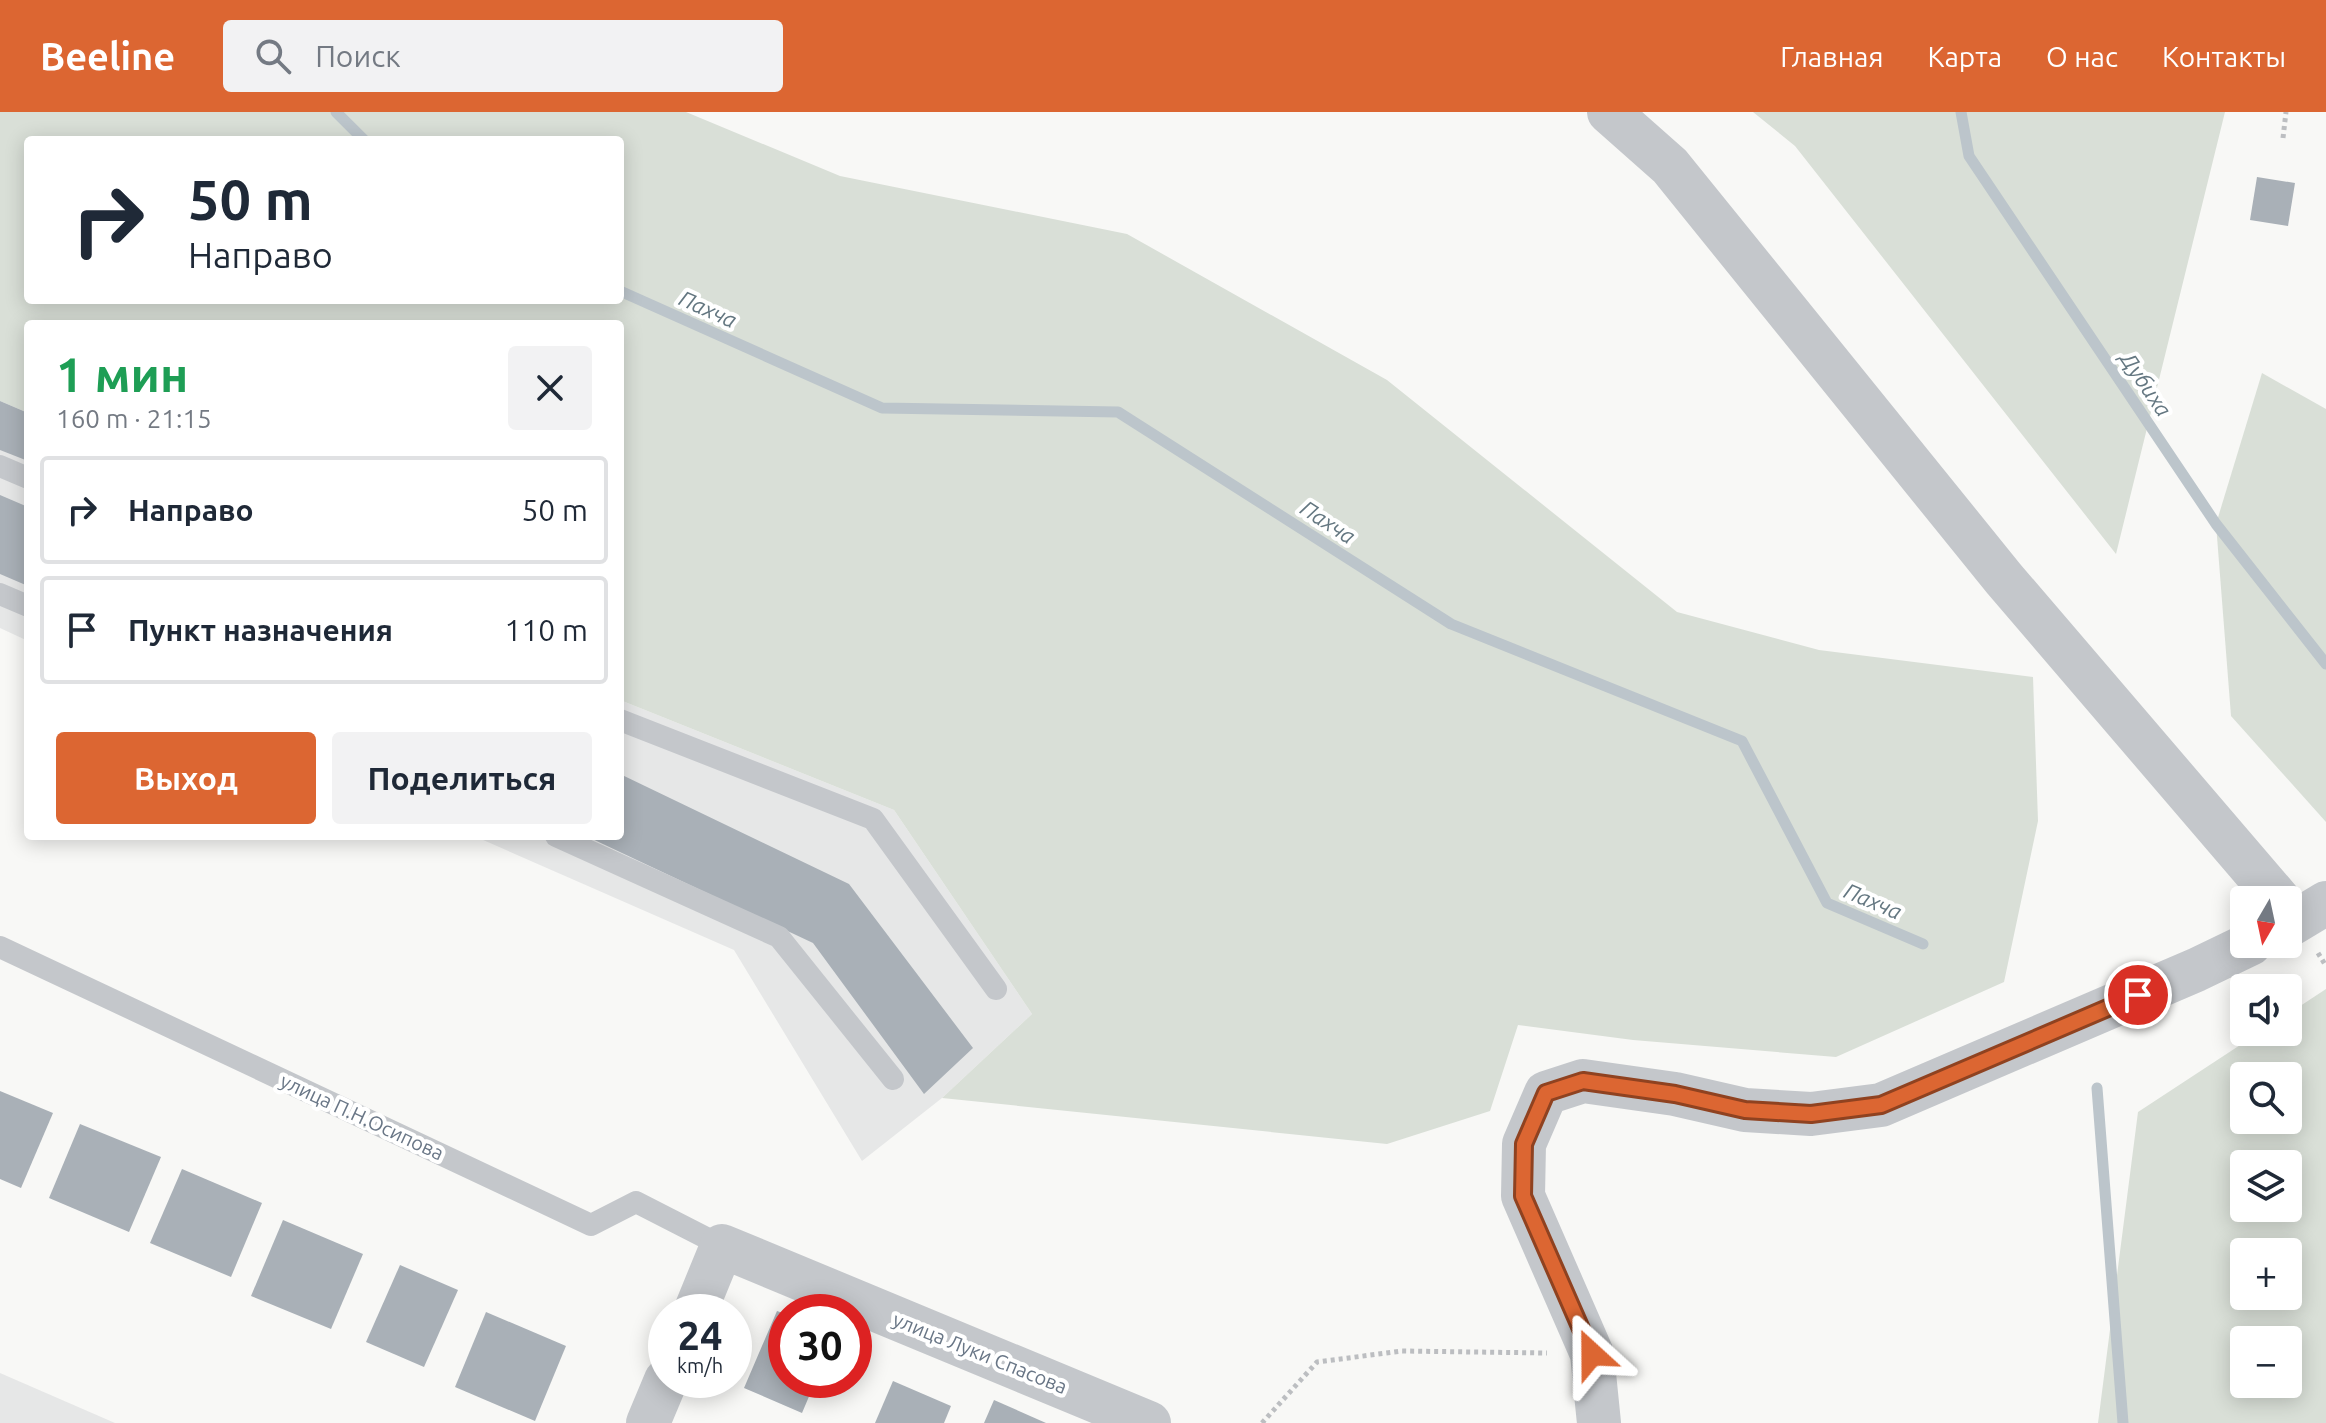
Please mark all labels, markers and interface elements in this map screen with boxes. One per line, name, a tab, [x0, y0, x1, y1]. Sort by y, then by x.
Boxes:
search box	[223, 20, 783, 92]
icon: search	[251, 34, 295, 78]
text: Beeline	[40, 35, 175, 77]
text: Поиск	[315, 39, 401, 73]
text: Главная	[1780, 41, 1883, 72]
text: Карта	[1927, 41, 2002, 72]
text: О нас	[2046, 41, 2118, 72]
text: Контакты	[2162, 41, 2286, 72]
icon: right	[56, 168, 160, 272]
text: 50 m	[188, 168, 313, 231]
text: Направо	[188, 234, 333, 275]
water label: Пахча	[676, 285, 741, 332]
water label: Дубиха	[2115, 345, 2177, 421]
button: close	[508, 346, 592, 430]
text: 1 мин	[56, 347, 188, 401]
text: 160 m · 21:15	[56, 404, 212, 433]
icon: right	[60, 488, 104, 532]
text: Направо	[128, 493, 254, 527]
text: 50 m	[521, 493, 588, 527]
water label: Пахча	[1296, 495, 1360, 548]
icon: arrive	[60, 608, 104, 652]
text: Пункт назначения	[128, 613, 393, 647]
text: 110 m	[504, 613, 588, 647]
button: Выход	[56, 732, 316, 824]
button: Поделиться	[332, 732, 592, 824]
water label: Пахча	[1841, 877, 1906, 924]
north arrow	[2230, 886, 2302, 958]
map controls	[2230, 886, 2302, 1398]
pin	[2104, 961, 2172, 1029]
icon: arrive	[2116, 973, 2160, 1017]
button: sound	[2230, 974, 2302, 1046]
button: search	[2230, 1062, 2302, 1134]
street label: улица П.Н.Осипова	[277, 1069, 448, 1164]
button: layers	[2230, 1150, 2302, 1222]
button: +	[2230, 1238, 2302, 1310]
speed limit sign: 30	[768, 1294, 872, 1398]
street label: улица Луки Спасова	[890, 1307, 1071, 1398]
position arrow	[1550, 1312, 1634, 1396]
text: 24	[677, 1313, 723, 1358]
button: −	[2230, 1326, 2302, 1398]
text: km/h	[677, 1354, 723, 1377]

